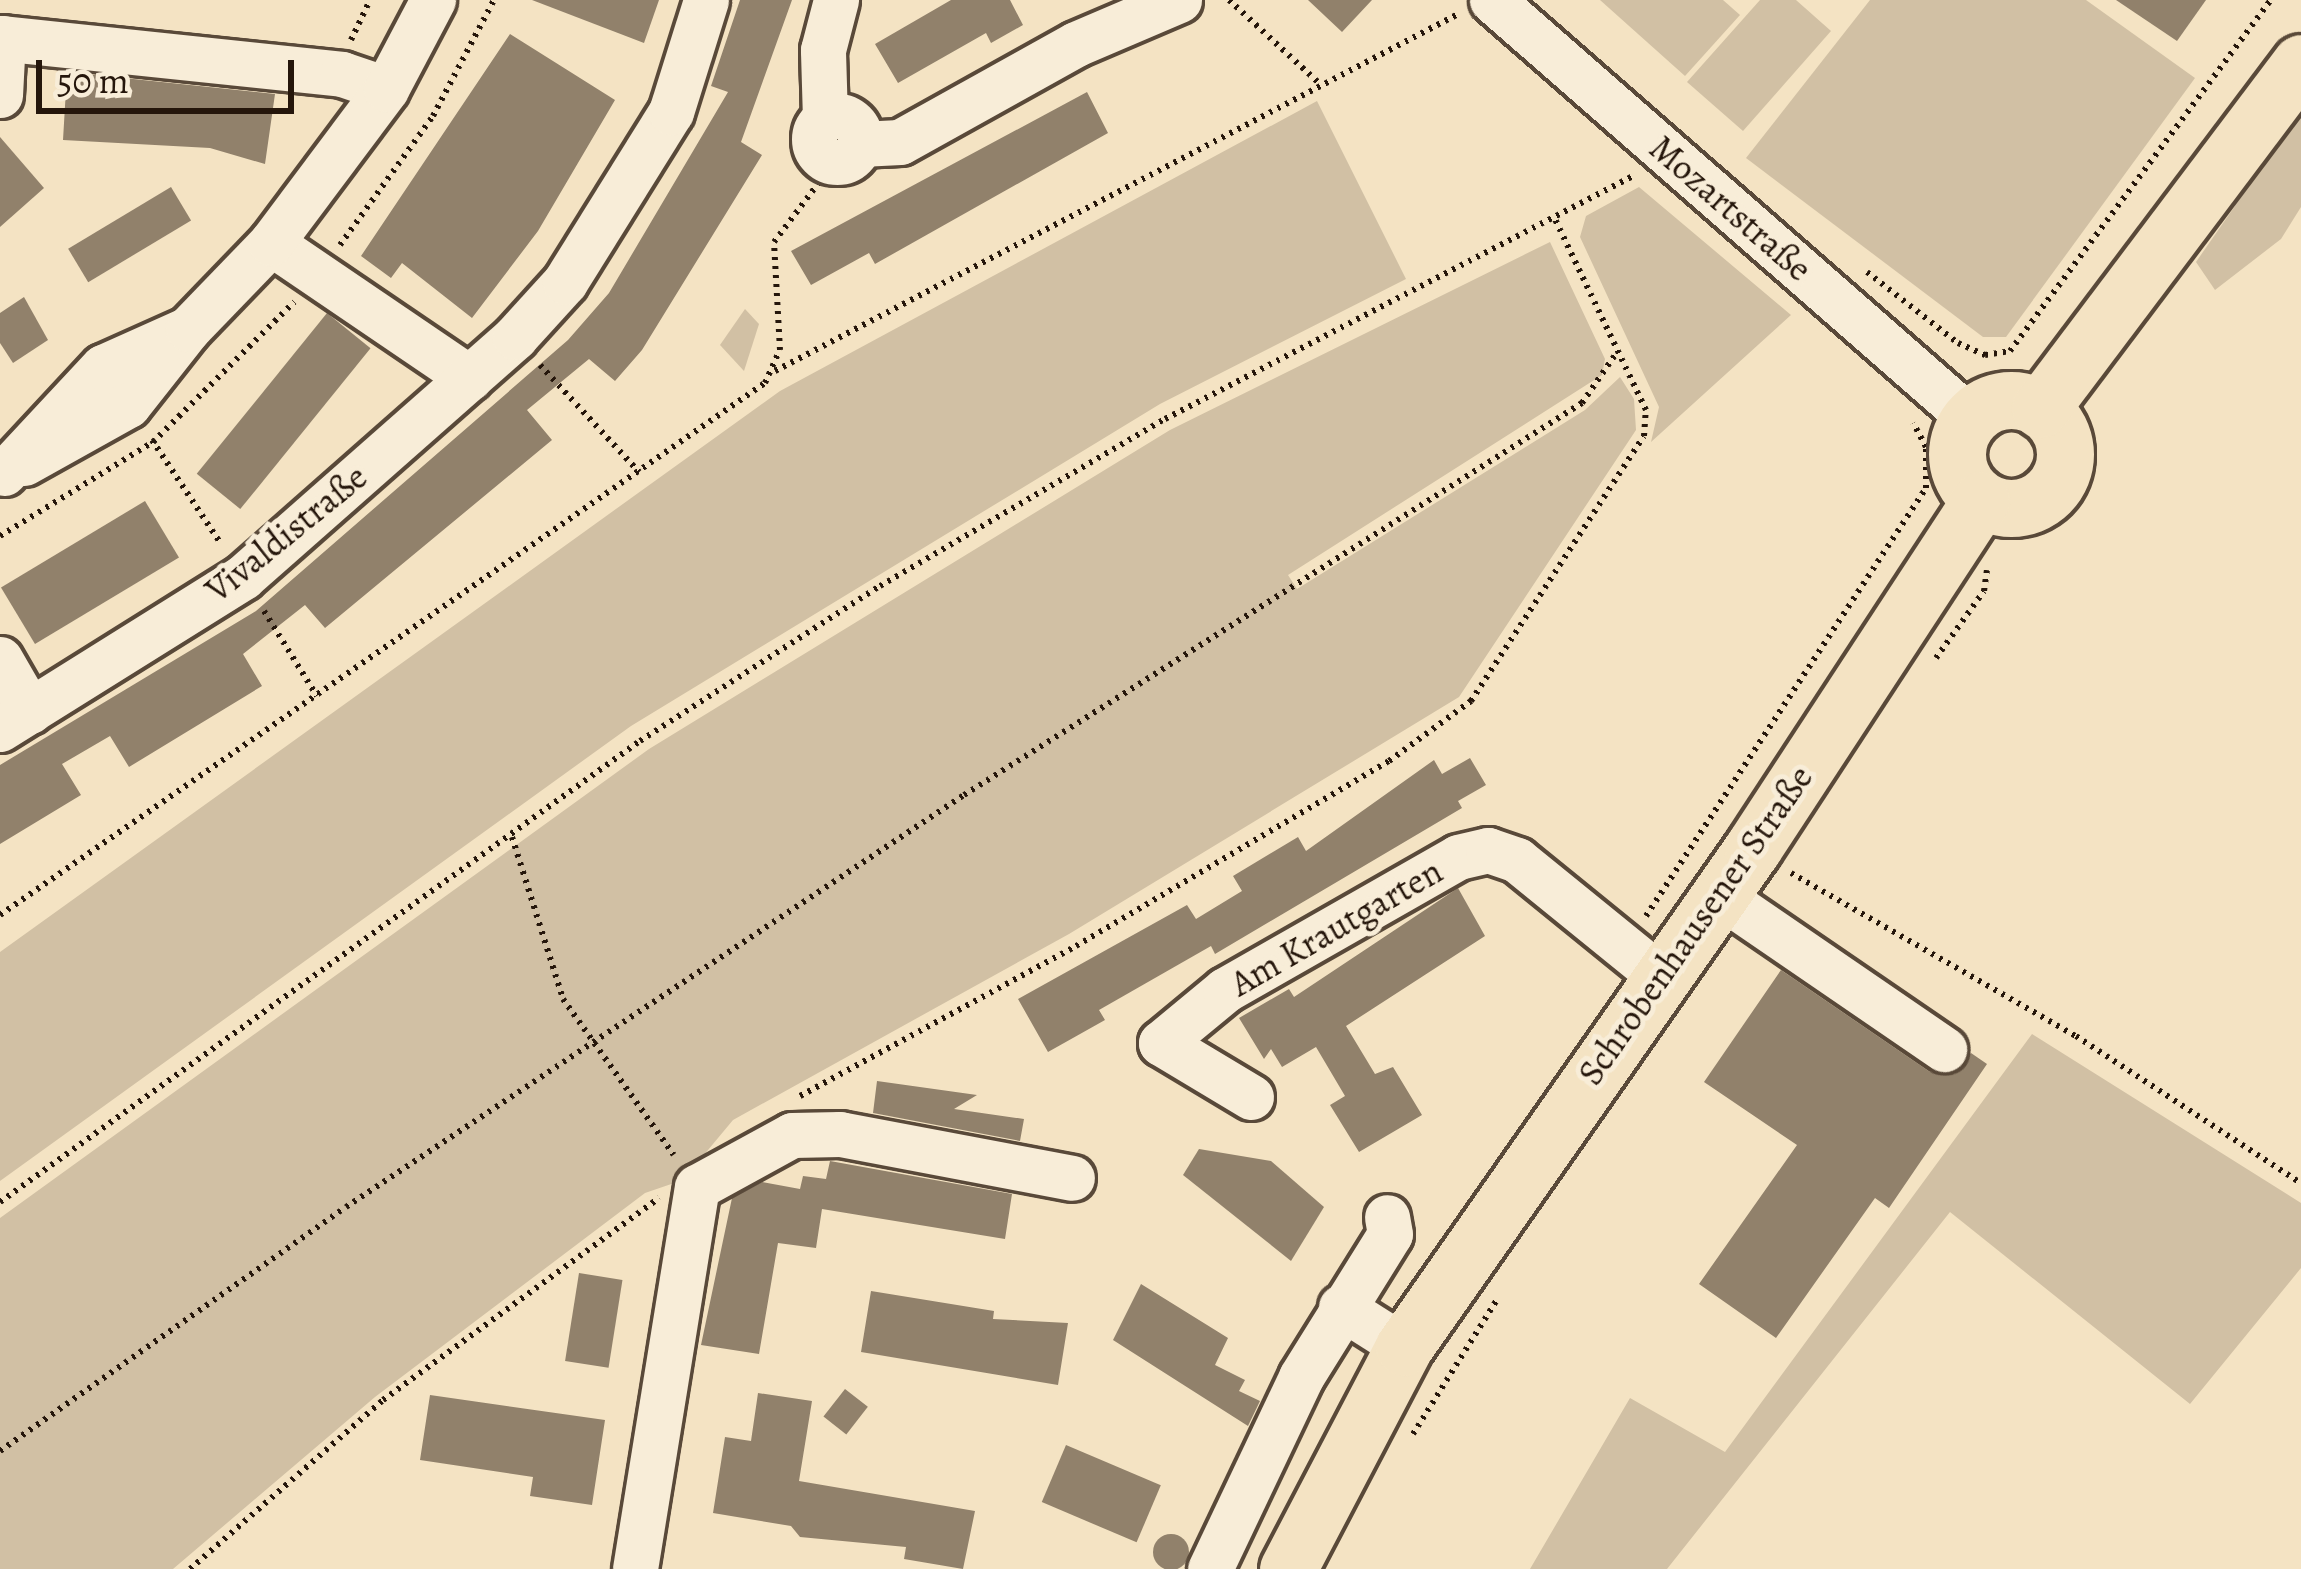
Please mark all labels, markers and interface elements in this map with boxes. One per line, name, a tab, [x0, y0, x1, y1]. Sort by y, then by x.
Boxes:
scale bar	[42, 36, 300, 110]
text: 50 m	[57, 56, 129, 105]
street label: Mozartstraße	[1641, 126, 1821, 290]
street label: Vivaldistraße	[197, 455, 375, 611]
street label: Schrobenhausener Straße	[1568, 757, 1822, 1093]
street label: Am Krautgarten	[1222, 849, 1450, 1005]

